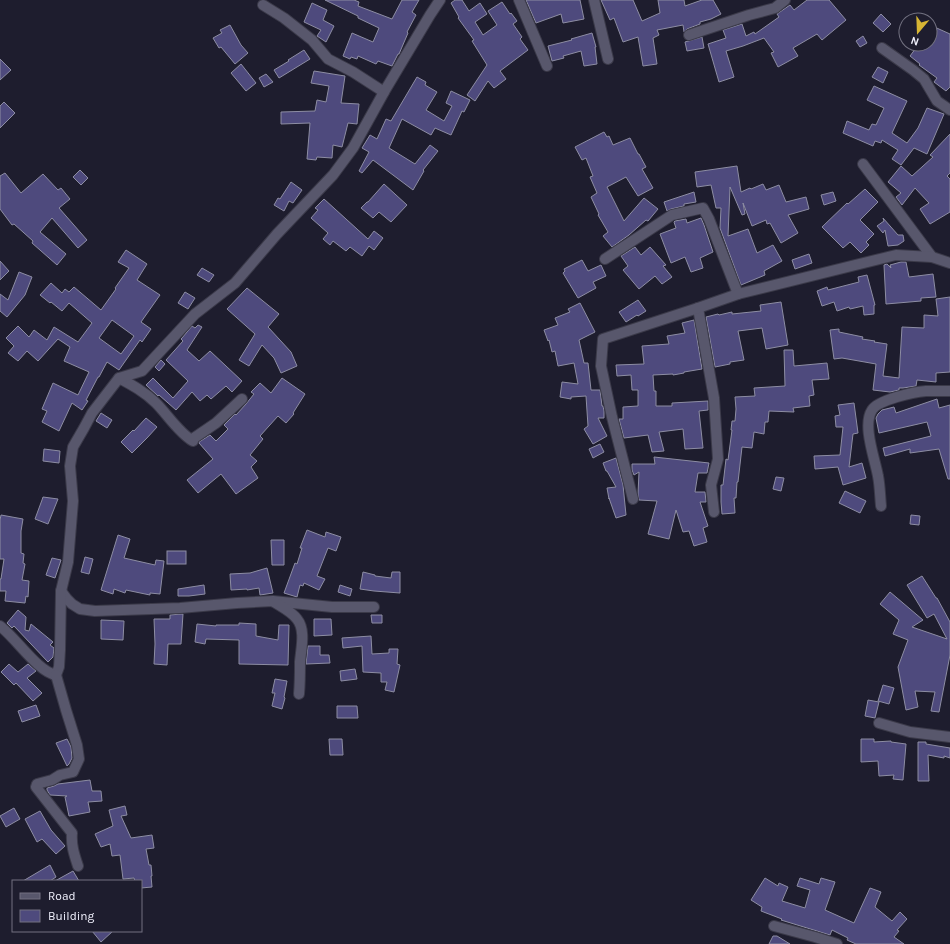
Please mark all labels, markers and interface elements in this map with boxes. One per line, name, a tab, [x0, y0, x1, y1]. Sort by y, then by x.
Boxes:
north arrow	[898, 12, 938, 52]
text: N	[909, 34, 921, 48]
legend	[12, 880, 142, 932]
text: Road	[48, 889, 76, 903]
text: Building	[48, 909, 95, 923]

